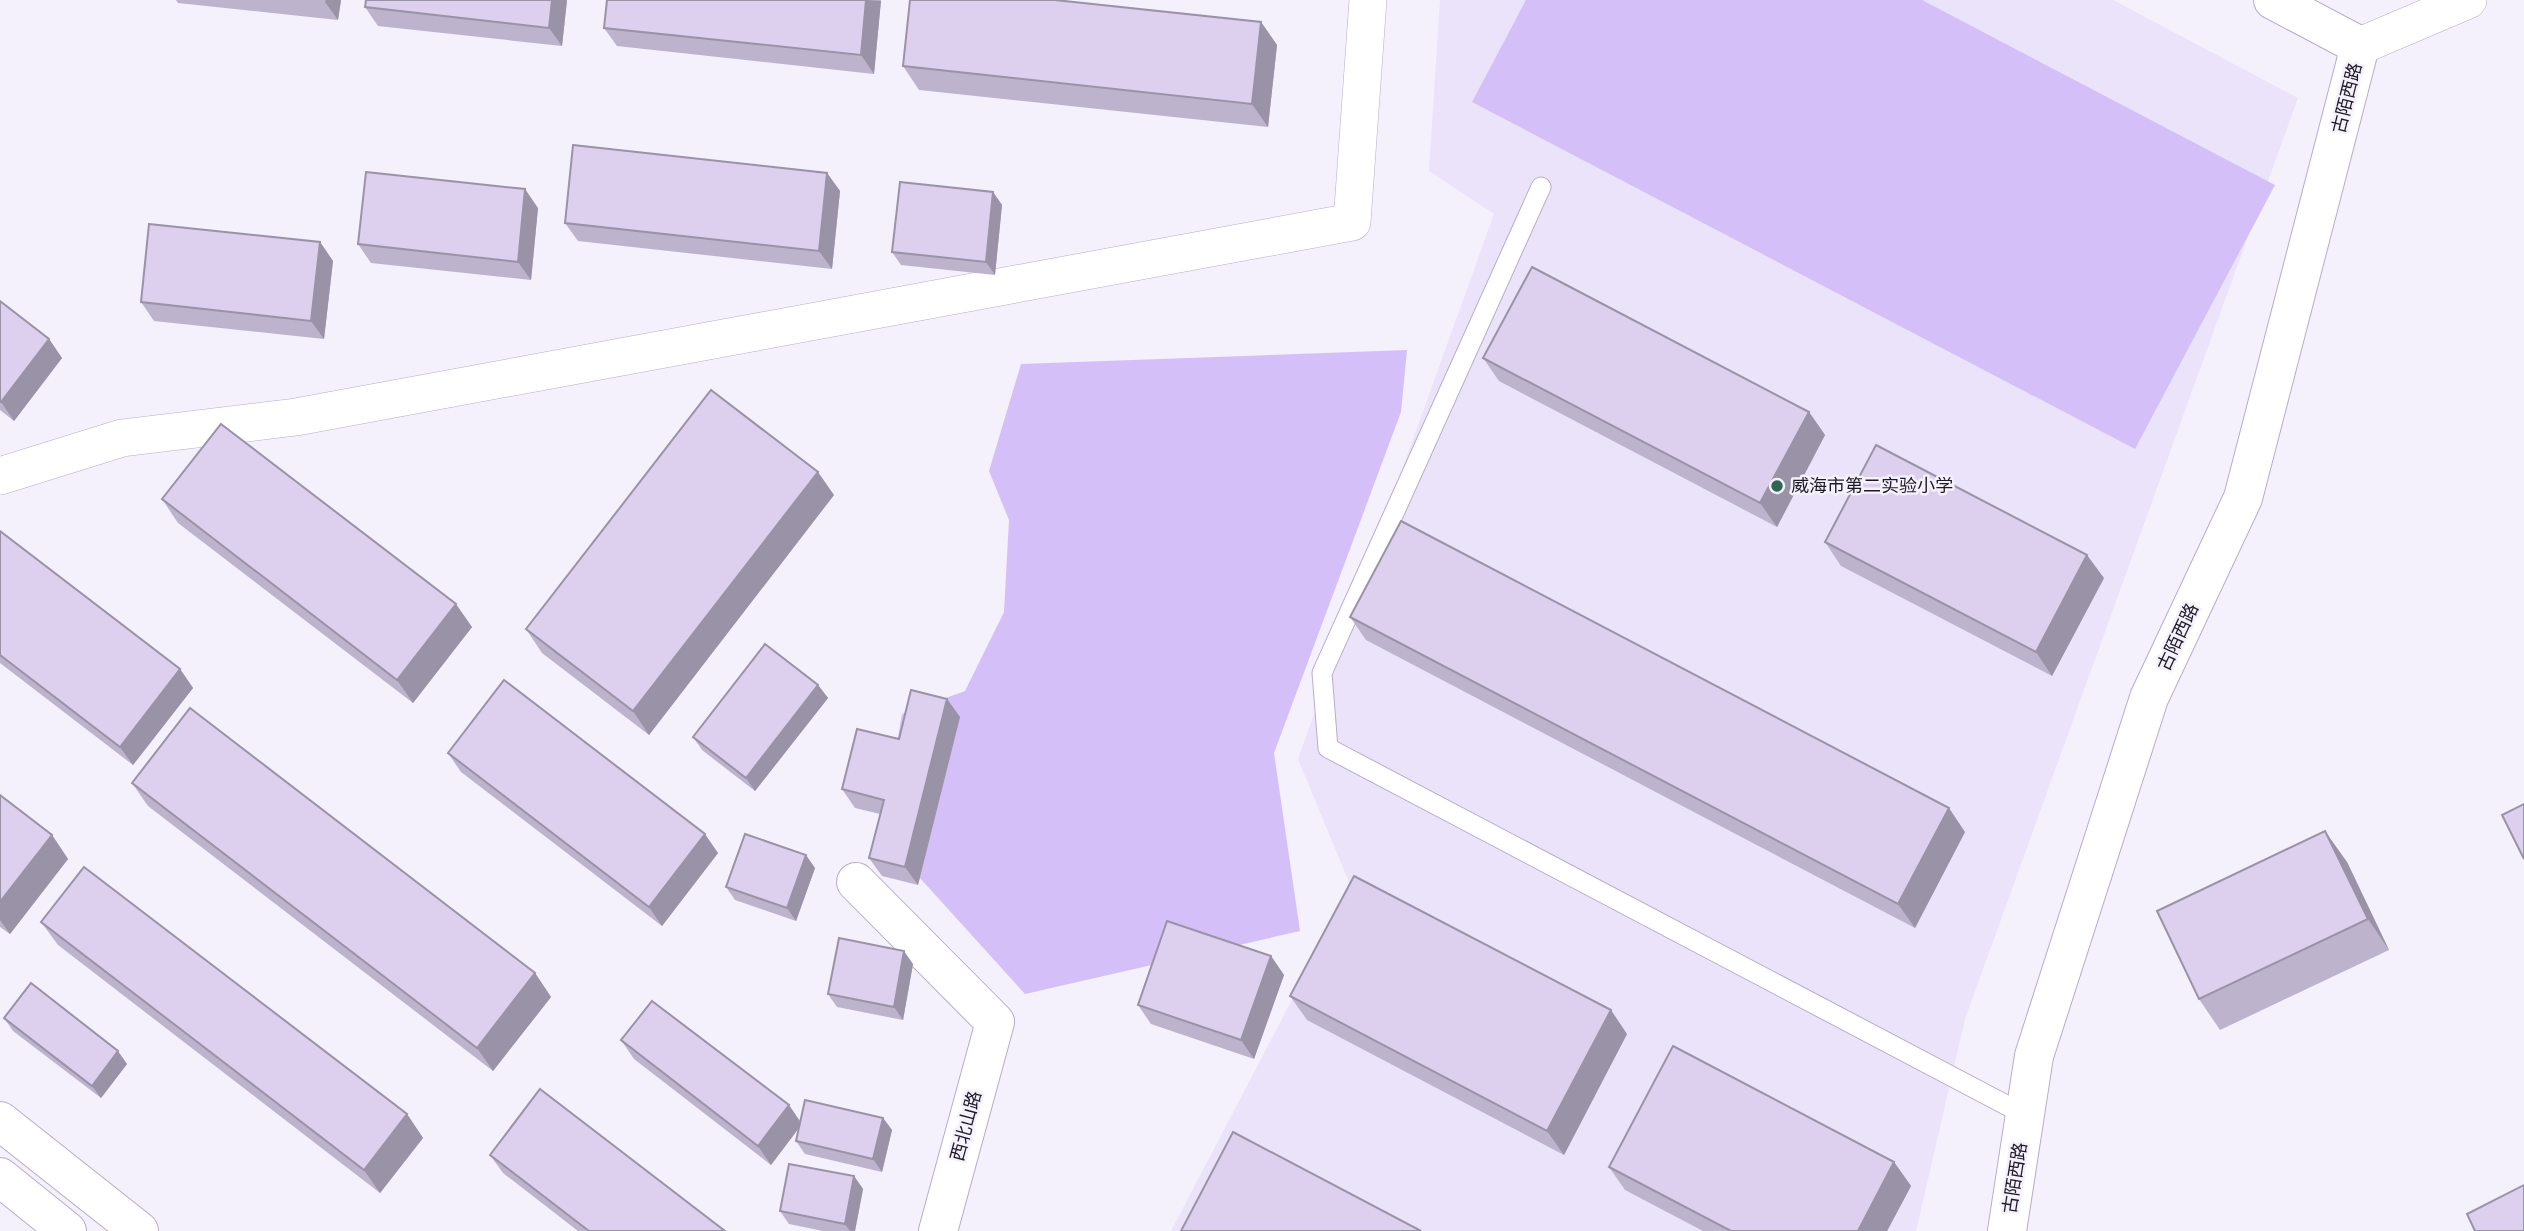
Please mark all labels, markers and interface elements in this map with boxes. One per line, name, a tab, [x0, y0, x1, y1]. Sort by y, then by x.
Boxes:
street label: 古陌西路	[2327, 60, 2367, 136]
place label: 威海市第二实验小学	[1791, 474, 1953, 498]
marker: 威海市第二实验小学	[1769, 478, 1785, 494]
street label: 古陌西路	[2152, 599, 2204, 675]
street label: 西北山路	[945, 1088, 987, 1164]
street label: 古陌西路	[1998, 1141, 2032, 1215]

